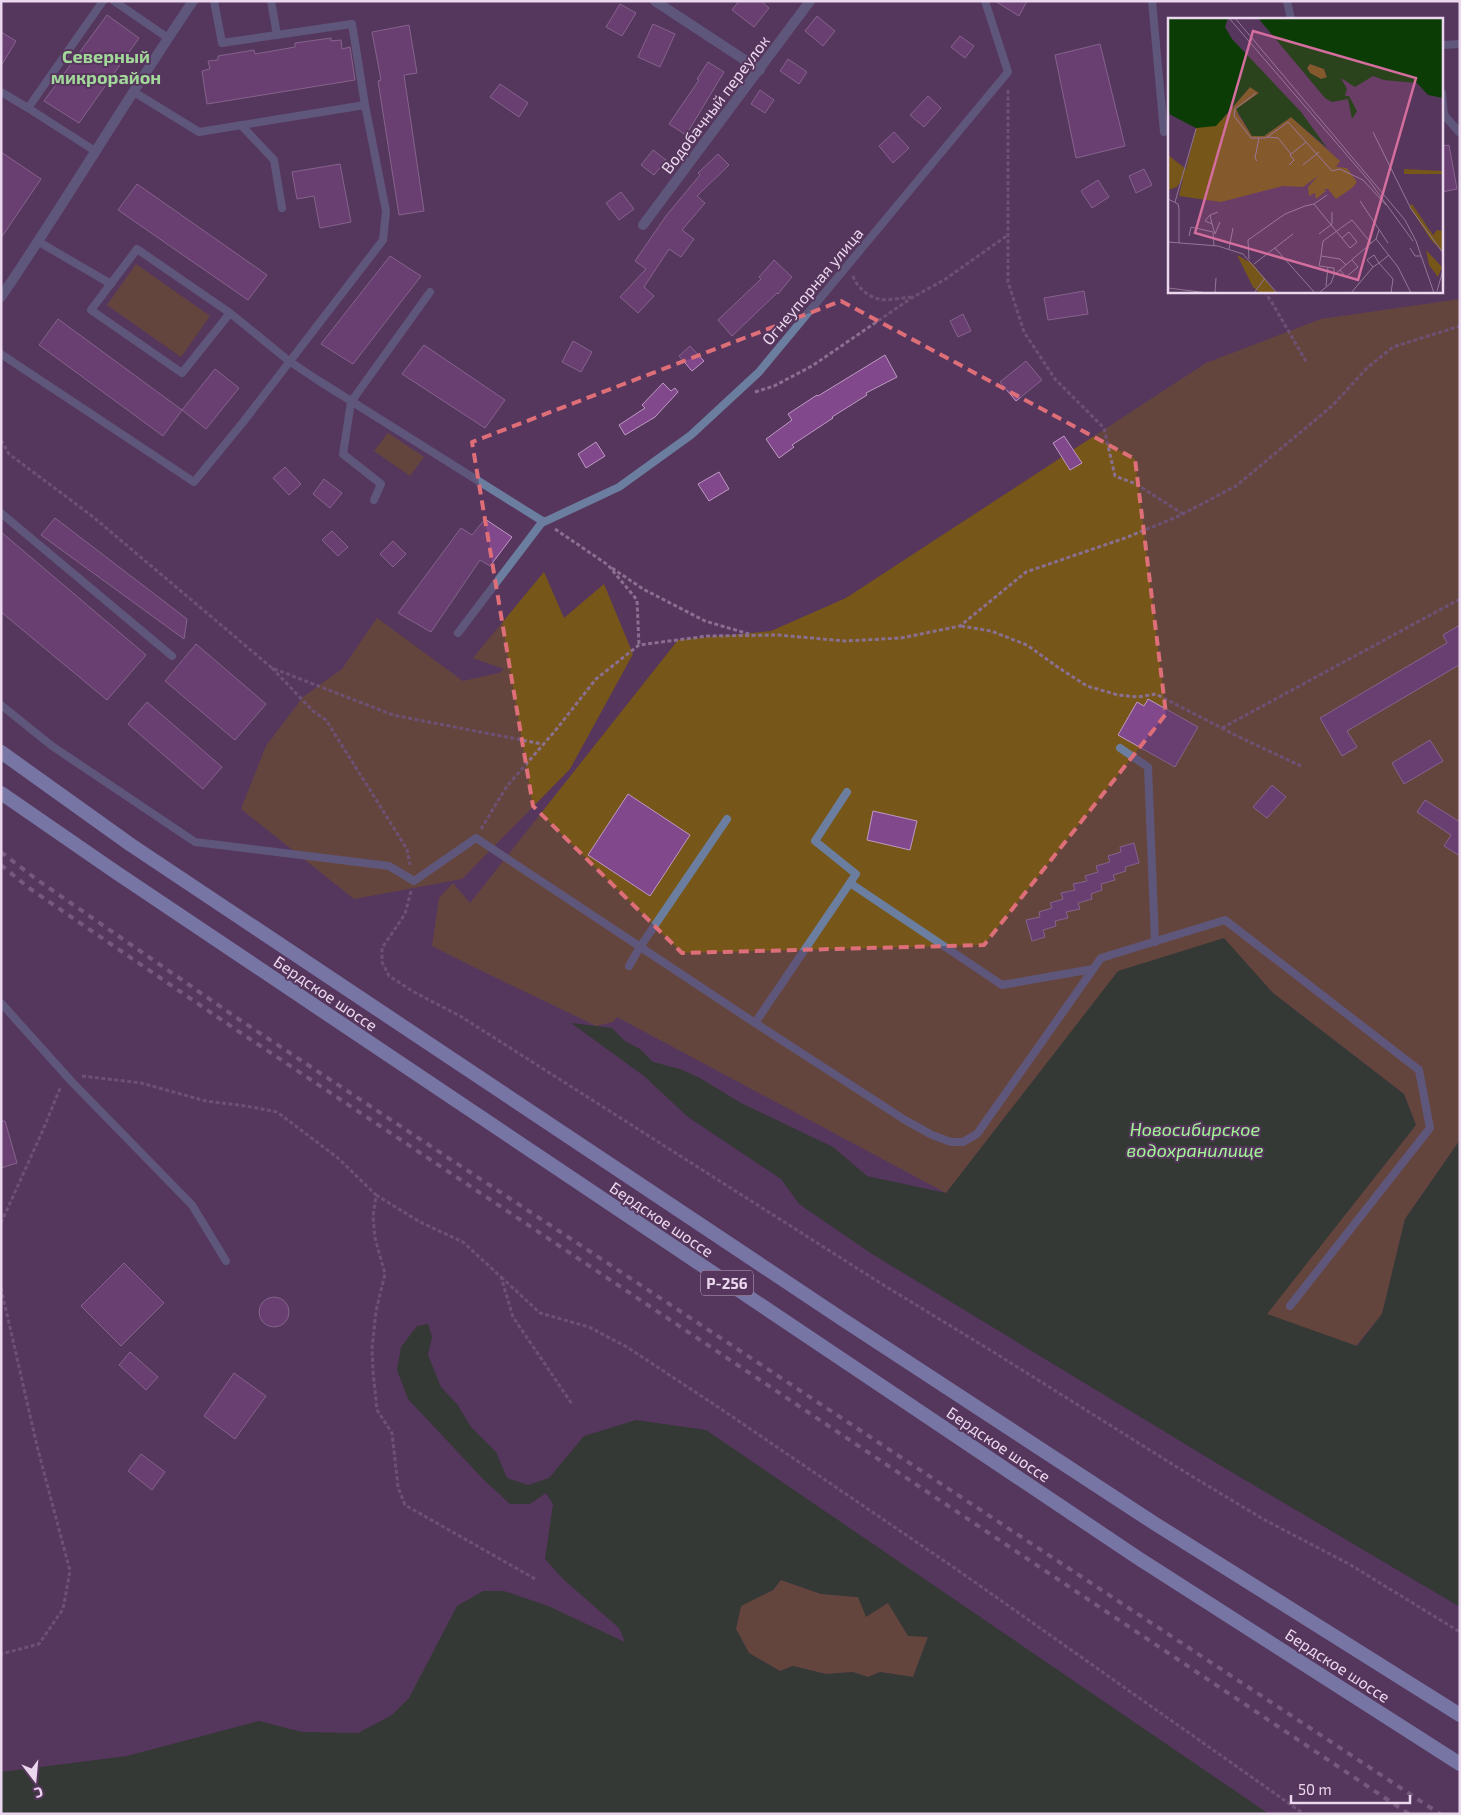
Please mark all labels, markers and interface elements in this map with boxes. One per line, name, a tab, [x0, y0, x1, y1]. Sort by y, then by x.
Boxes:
inset map	[1168, 18, 1444, 292]
street label: Водобачный переулок	[657, 31, 774, 177]
district label: Северный микрорайон	[51, 45, 161, 88]
street label: Огнеупорная улица	[757, 223, 867, 349]
street label: Бердское шоссе	[271, 951, 381, 1035]
water label: Новосибирское водохранилище	[1127, 1118, 1264, 1161]
street label: Бердское шоссе	[607, 1177, 717, 1261]
road number: Р-256	[701, 1270, 753, 1296]
street label: Бердское шоссе	[944, 1402, 1054, 1486]
street label: Бердское шоссе	[1282, 1624, 1394, 1706]
north arrow	[10, 1755, 60, 1805]
scale bar	[1291, 1772, 1410, 1804]
text: 50 m	[1298, 1780, 1332, 1798]
text: С	[32, 1784, 45, 1802]

